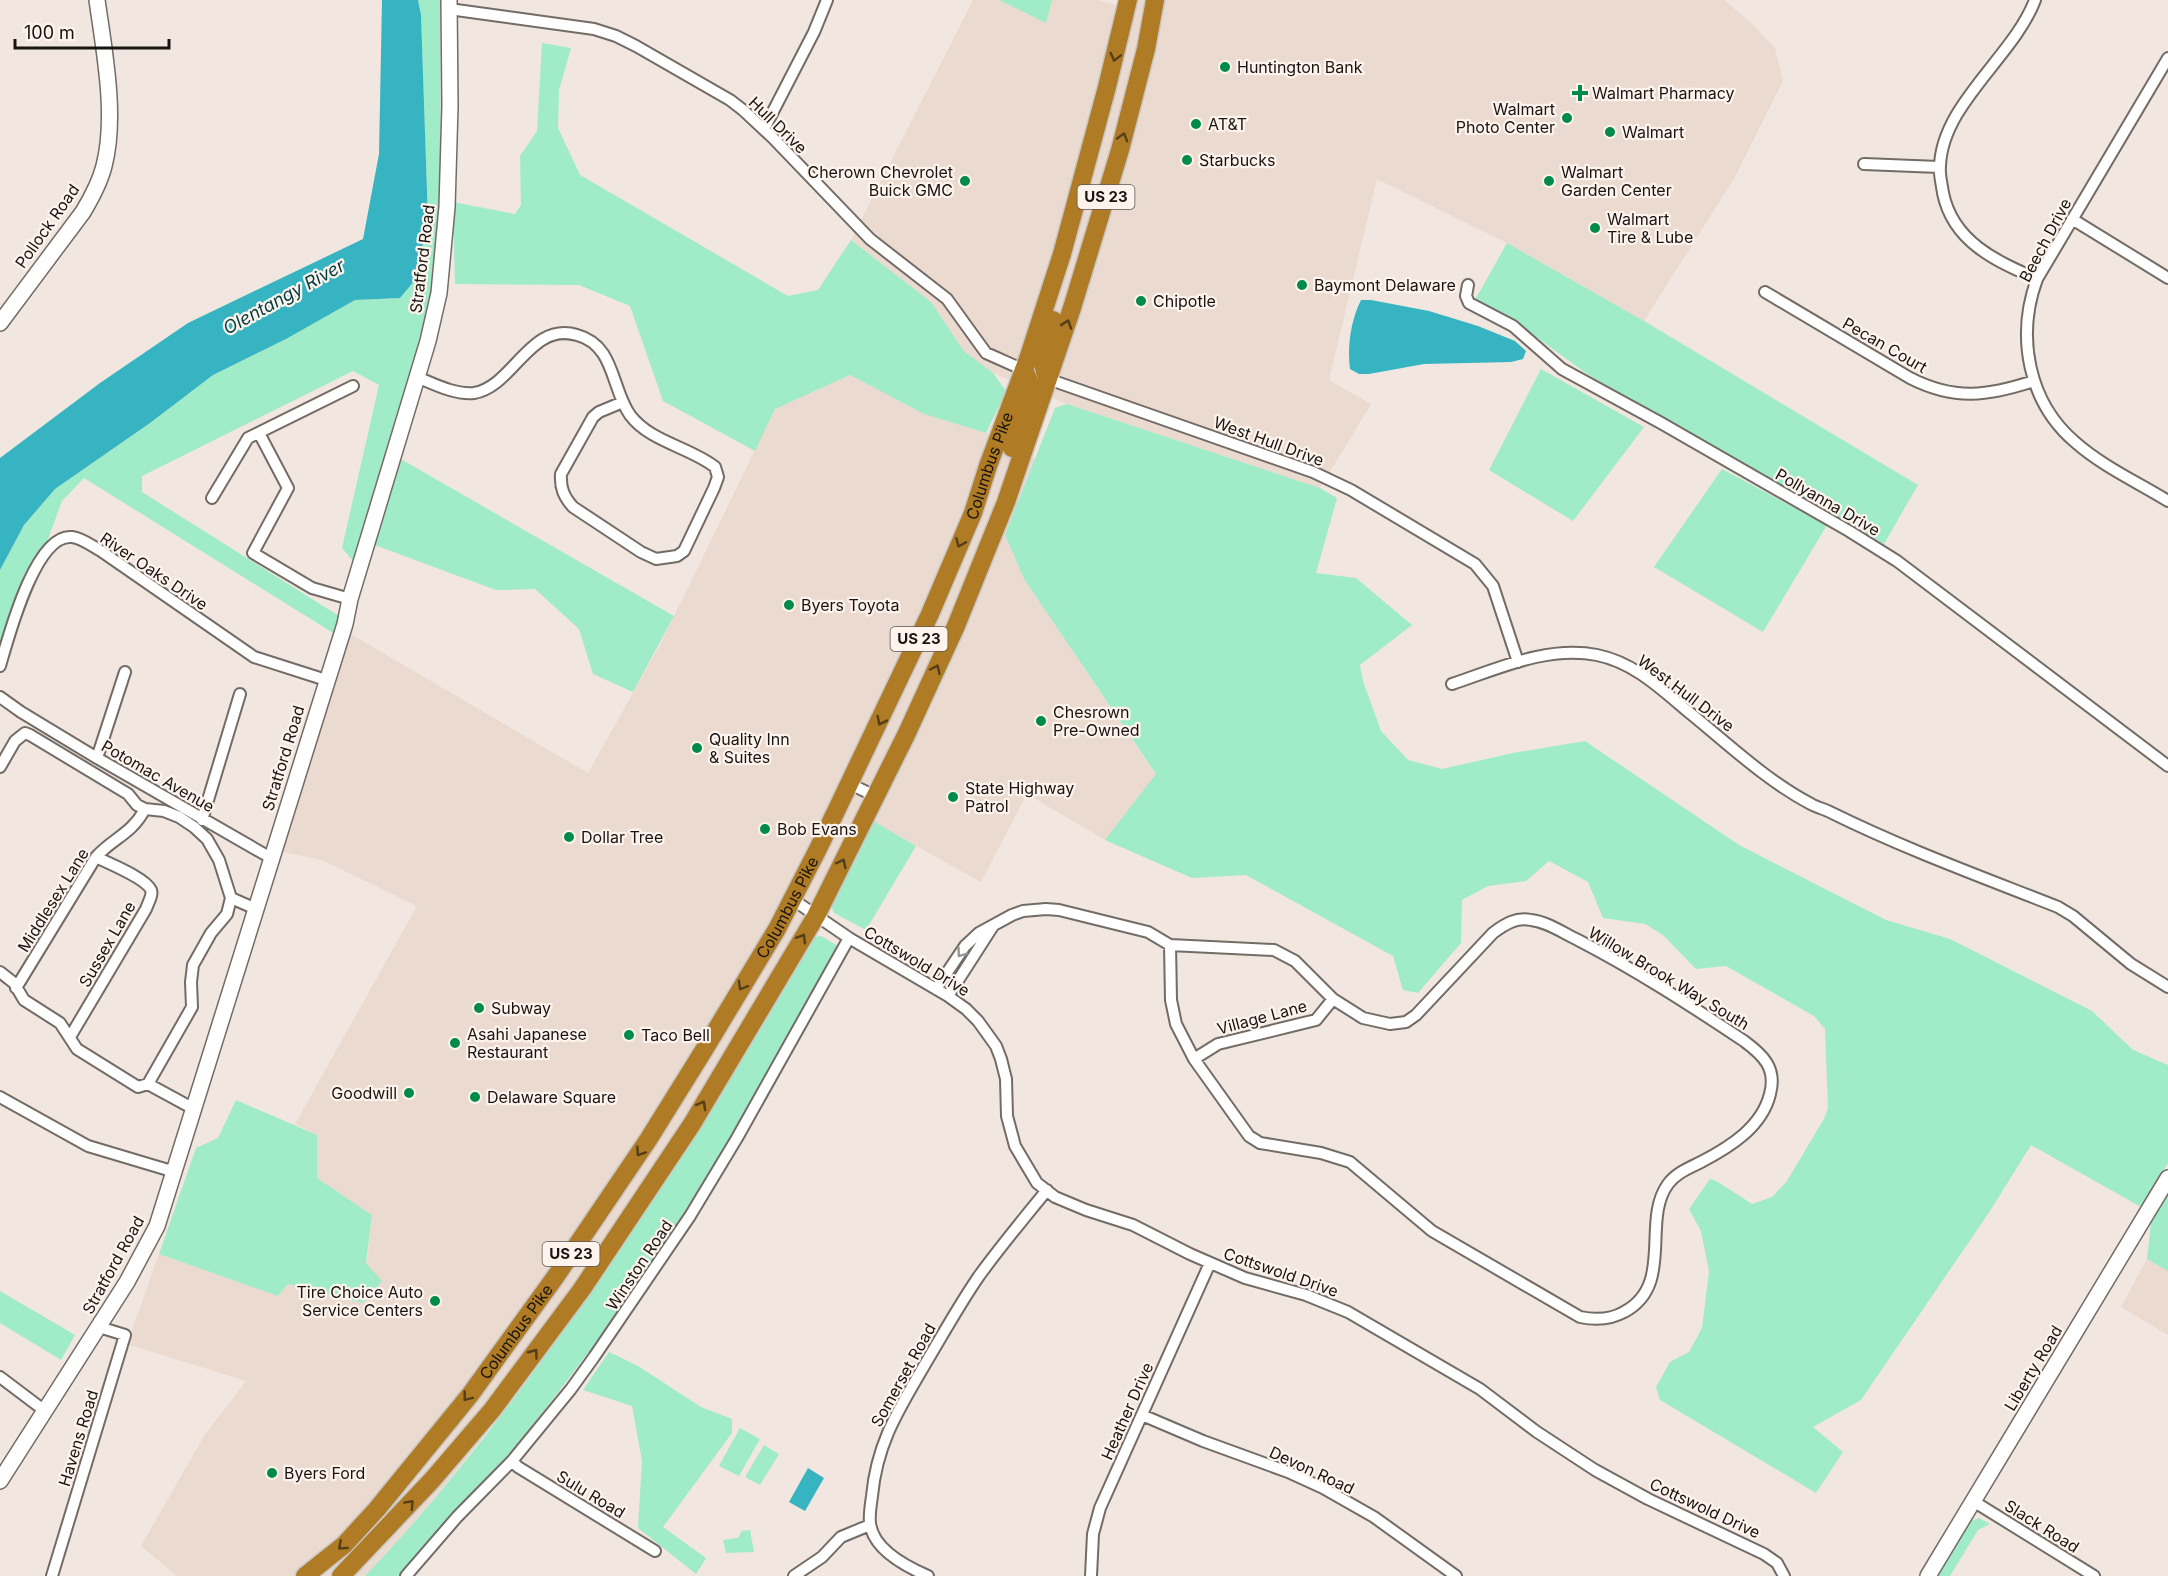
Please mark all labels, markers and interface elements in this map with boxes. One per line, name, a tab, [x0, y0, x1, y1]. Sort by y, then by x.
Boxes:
scale bar	[15, 12, 170, 50]
text: 100 m	[24, 22, 75, 43]
one-way arrow	[1109, 52, 1122, 62]
place label: Huntington Bank	[1237, 57, 1363, 77]
marker: Huntington Bank	[1218, 60, 1232, 74]
place label: Walmart Pharmacy	[1592, 83, 1735, 103]
marker: Walmart Pharmacy	[1573, 86, 1587, 100]
street label: Hull Drive	[745, 92, 811, 158]
place label: Walmart Photo Center	[1456, 99, 1555, 137]
marker: Walmart Photo Center	[1560, 111, 1574, 125]
place label: AT&T	[1208, 114, 1247, 134]
marker: AT&T	[1189, 117, 1203, 131]
place label: Walmart	[1622, 122, 1684, 142]
marker: Walmart	[1603, 125, 1617, 139]
one-way arrow	[1116, 132, 1129, 142]
place label: Starbucks	[1199, 150, 1275, 170]
marker: Starbucks	[1180, 153, 1194, 167]
place label: Cherown Chevrolet Buick GMC	[807, 162, 953, 200]
place label: Walmart Garden Center	[1561, 162, 1672, 200]
marker: Cherown Chevrolet Buick GMC	[958, 174, 972, 188]
marker: Walmart Garden Center	[1542, 174, 1556, 188]
street label: Pollock Road	[11, 180, 83, 272]
road number: US 23	[1078, 185, 1134, 209]
street label: Beech Drive	[2015, 195, 2075, 285]
street label: Stratford Road	[405, 204, 439, 314]
place label: Walmart Tire & Lube	[1607, 209, 1693, 247]
marker: Walmart Tire & Lube	[1588, 221, 1602, 235]
water label: Olentangy River	[219, 254, 349, 339]
place label: Baymont Delaware	[1314, 275, 1456, 295]
marker: Baymont Delaware	[1295, 278, 1309, 292]
place label: Chipotle	[1153, 291, 1216, 311]
marker: Chipotle	[1134, 294, 1148, 308]
street label: Pecan Court	[1839, 313, 1931, 377]
one-way arrow	[1059, 319, 1072, 329]
street label: Columbus Pike	[961, 409, 1017, 523]
street label: West Hull Drive	[1211, 412, 1327, 470]
street label: Pollyanna Drive	[1772, 464, 1884, 540]
street label: River Oaks Drive	[96, 528, 212, 614]
one-way arrow	[955, 536, 967, 547]
place label: Byers Toyota	[801, 595, 899, 615]
marker: Byers Toyota	[782, 598, 796, 612]
road number: US 23	[890, 627, 948, 651]
street label: West Hull Drive	[1634, 650, 1738, 736]
one-way arrow	[929, 665, 941, 676]
place label: Chesrown Pre-Owned	[1053, 702, 1140, 740]
street label: Stratford Road	[257, 703, 309, 813]
one-way arrow	[876, 714, 888, 725]
marker: Chesrown Pre-Owned	[1034, 714, 1048, 728]
place label: Quality Inn & Suites	[709, 729, 790, 767]
street label: Potomac Avenue	[98, 736, 218, 816]
marker: Quality Inn & Suites	[690, 741, 704, 755]
place label: State Highway Patrol	[965, 778, 1074, 816]
marker: State Highway Patrol	[946, 790, 960, 804]
place label: Bob Evans	[777, 819, 857, 839]
marker: Bob Evans	[758, 822, 772, 836]
place label: Dollar Tree	[581, 827, 663, 847]
marker: Dollar Tree	[562, 830, 576, 844]
street label: Middlesex Lane	[13, 844, 93, 956]
street label: Columbus Pike	[752, 853, 822, 962]
one-way arrow	[834, 858, 846, 869]
street label: Sussex Lane	[74, 898, 140, 990]
street label: Cottswold Drive	[860, 922, 974, 1000]
street label: Willow Brook Way South	[1585, 922, 1753, 1034]
one-way arrow	[795, 934, 807, 944]
one-way arrow	[957, 946, 968, 957]
one-way arrow	[737, 980, 749, 990]
street label: Village Lane	[1215, 995, 1309, 1039]
place label: Subway	[491, 998, 551, 1018]
marker: Subway	[472, 1001, 486, 1015]
place label: Asahi Japanese Restaurant	[467, 1024, 587, 1062]
place label: Taco Bell	[641, 1025, 710, 1045]
marker: Taco Bell	[622, 1028, 636, 1042]
marker: Asahi Japanese Restaurant	[448, 1036, 462, 1050]
place label: Goodwill	[331, 1083, 397, 1103]
marker: Goodwill	[402, 1086, 416, 1100]
place label: Delaware Square	[487, 1087, 616, 1107]
marker: Delaware Square	[468, 1090, 482, 1104]
one-way arrow	[695, 1101, 706, 1111]
one-way arrow	[636, 1145, 647, 1156]
street label: Stratford Road	[78, 1212, 148, 1318]
street label: Winston Road	[601, 1216, 677, 1314]
road number: US 23	[542, 1242, 600, 1266]
street label: Cottswold Drive	[1221, 1243, 1341, 1301]
street label: Columbus Pike	[475, 1280, 557, 1383]
place label: Tire Choice Auto Service Centers	[296, 1282, 423, 1320]
marker: Tire Choice Auto Service Centers	[428, 1294, 442, 1308]
street label: Somerset Road	[866, 1320, 940, 1430]
street label: Liberty Road	[2000, 1322, 2066, 1414]
one-way arrow	[527, 1349, 538, 1360]
street label: Heather Drive	[1097, 1359, 1157, 1463]
street label: Havens Road	[54, 1387, 102, 1489]
one-way arrow	[464, 1391, 475, 1402]
street label: Devon Road	[1266, 1442, 1358, 1498]
place label: Byers Ford	[284, 1463, 365, 1483]
marker: Byers Ford	[265, 1466, 279, 1480]
street label: Sulu Road	[553, 1466, 629, 1522]
street label: Cottswold Drive	[1646, 1474, 1764, 1542]
street label: Slack Road	[2001, 1495, 2083, 1557]
one-way arrow	[403, 1500, 414, 1510]
one-way arrow	[338, 1539, 348, 1550]

